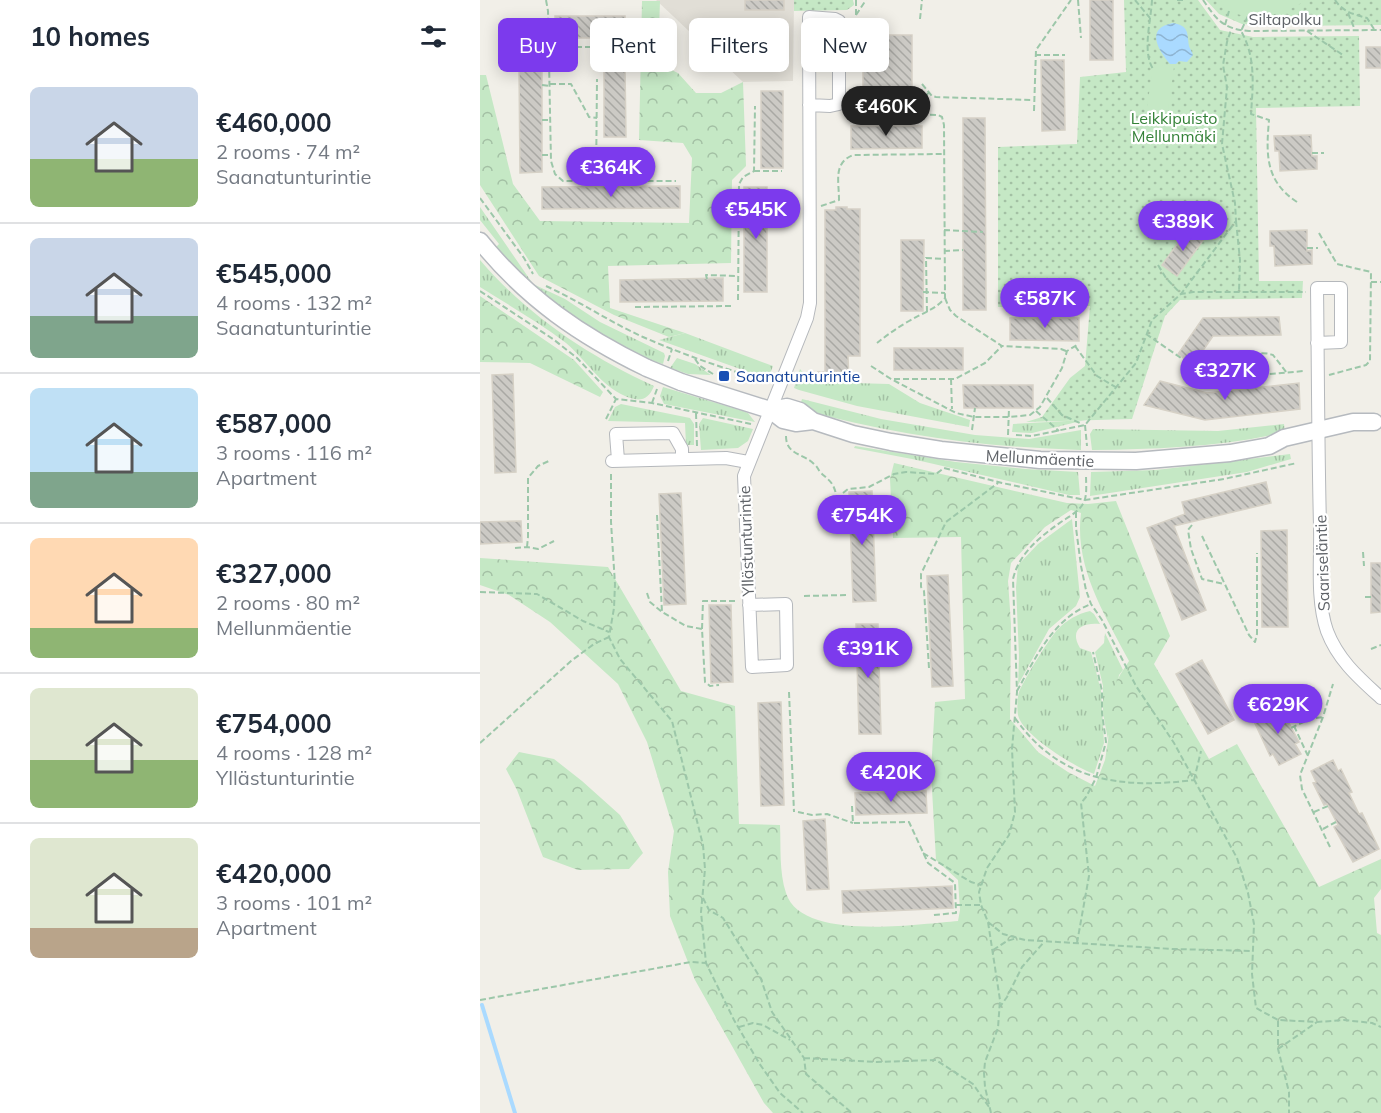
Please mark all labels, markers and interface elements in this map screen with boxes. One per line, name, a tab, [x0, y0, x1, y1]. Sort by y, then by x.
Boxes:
street label: Siltapolku	[1249, 9, 1321, 29]
chip: Buy	[498, 18, 578, 72]
chip: Rent	[590, 18, 677, 72]
chip: Filters	[689, 18, 789, 72]
chip: New	[801, 18, 889, 72]
text: 10 homes	[30, 20, 150, 53]
icon: filters	[417, 20, 450, 53]
pin: €460K	[844, 86, 928, 137]
text: €460K	[855, 93, 917, 118]
text: €460,000	[216, 106, 332, 139]
park label: Leikkipuisto Mellunmäki	[1131, 108, 1217, 146]
icon: home	[78, 111, 150, 183]
text: 2 rooms · 74 m²	[216, 139, 360, 164]
pin: €364K	[569, 147, 653, 198]
text: €364K	[580, 154, 642, 179]
text: Saanatunturintie	[216, 164, 371, 189]
pin: €545K	[714, 189, 798, 240]
text: €545K	[725, 196, 787, 221]
pin: €389K	[1141, 201, 1225, 252]
text: €389K	[1152, 208, 1214, 233]
text: €545,000	[216, 257, 332, 290]
icon: home	[78, 262, 150, 334]
pin: €587K	[1003, 278, 1087, 329]
text: €587K	[1014, 285, 1076, 310]
text: 4 rooms · 132 m²	[216, 290, 372, 315]
text: Saanatunturintie	[216, 315, 371, 340]
pin: €327K	[1183, 350, 1267, 401]
text: €327K	[1194, 357, 1256, 382]
place label: Saanatunturintie	[736, 366, 860, 386]
marker: Saanatunturintie	[717, 369, 731, 383]
text: €587,000	[216, 407, 332, 440]
icon: home	[78, 412, 150, 484]
text: 3 rooms · 116 m²	[216, 440, 372, 465]
street label: Mellunmäentie	[985, 445, 1095, 471]
text: Apartment	[216, 465, 317, 490]
street label: Yllästunturintie	[734, 485, 758, 598]
pin: €754K	[820, 495, 904, 546]
text: €754K	[831, 502, 893, 527]
street label: Saariseläntie	[1310, 515, 1334, 611]
text: €327,000	[216, 557, 332, 590]
icon: home	[78, 562, 150, 634]
text: 2 rooms · 80 m²	[216, 590, 360, 615]
text: Mellunmäentie	[216, 615, 352, 640]
pin: €391K	[826, 628, 910, 679]
text: €391K	[837, 635, 899, 660]
pin: €629K	[1236, 684, 1320, 735]
text: €629K	[1247, 691, 1309, 716]
text: €754,000	[216, 707, 332, 740]
icon: home	[78, 712, 150, 784]
text: 4 rooms · 128 m²	[216, 740, 372, 765]
pin: €420K	[849, 752, 933, 803]
text: €420K	[860, 759, 922, 784]
text: Yllästunturintie	[216, 765, 355, 790]
text: €420,000	[216, 857, 332, 890]
icon: home	[78, 862, 150, 934]
text: 3 rooms · 101 m²	[216, 890, 372, 915]
text: Apartment	[216, 915, 317, 940]

